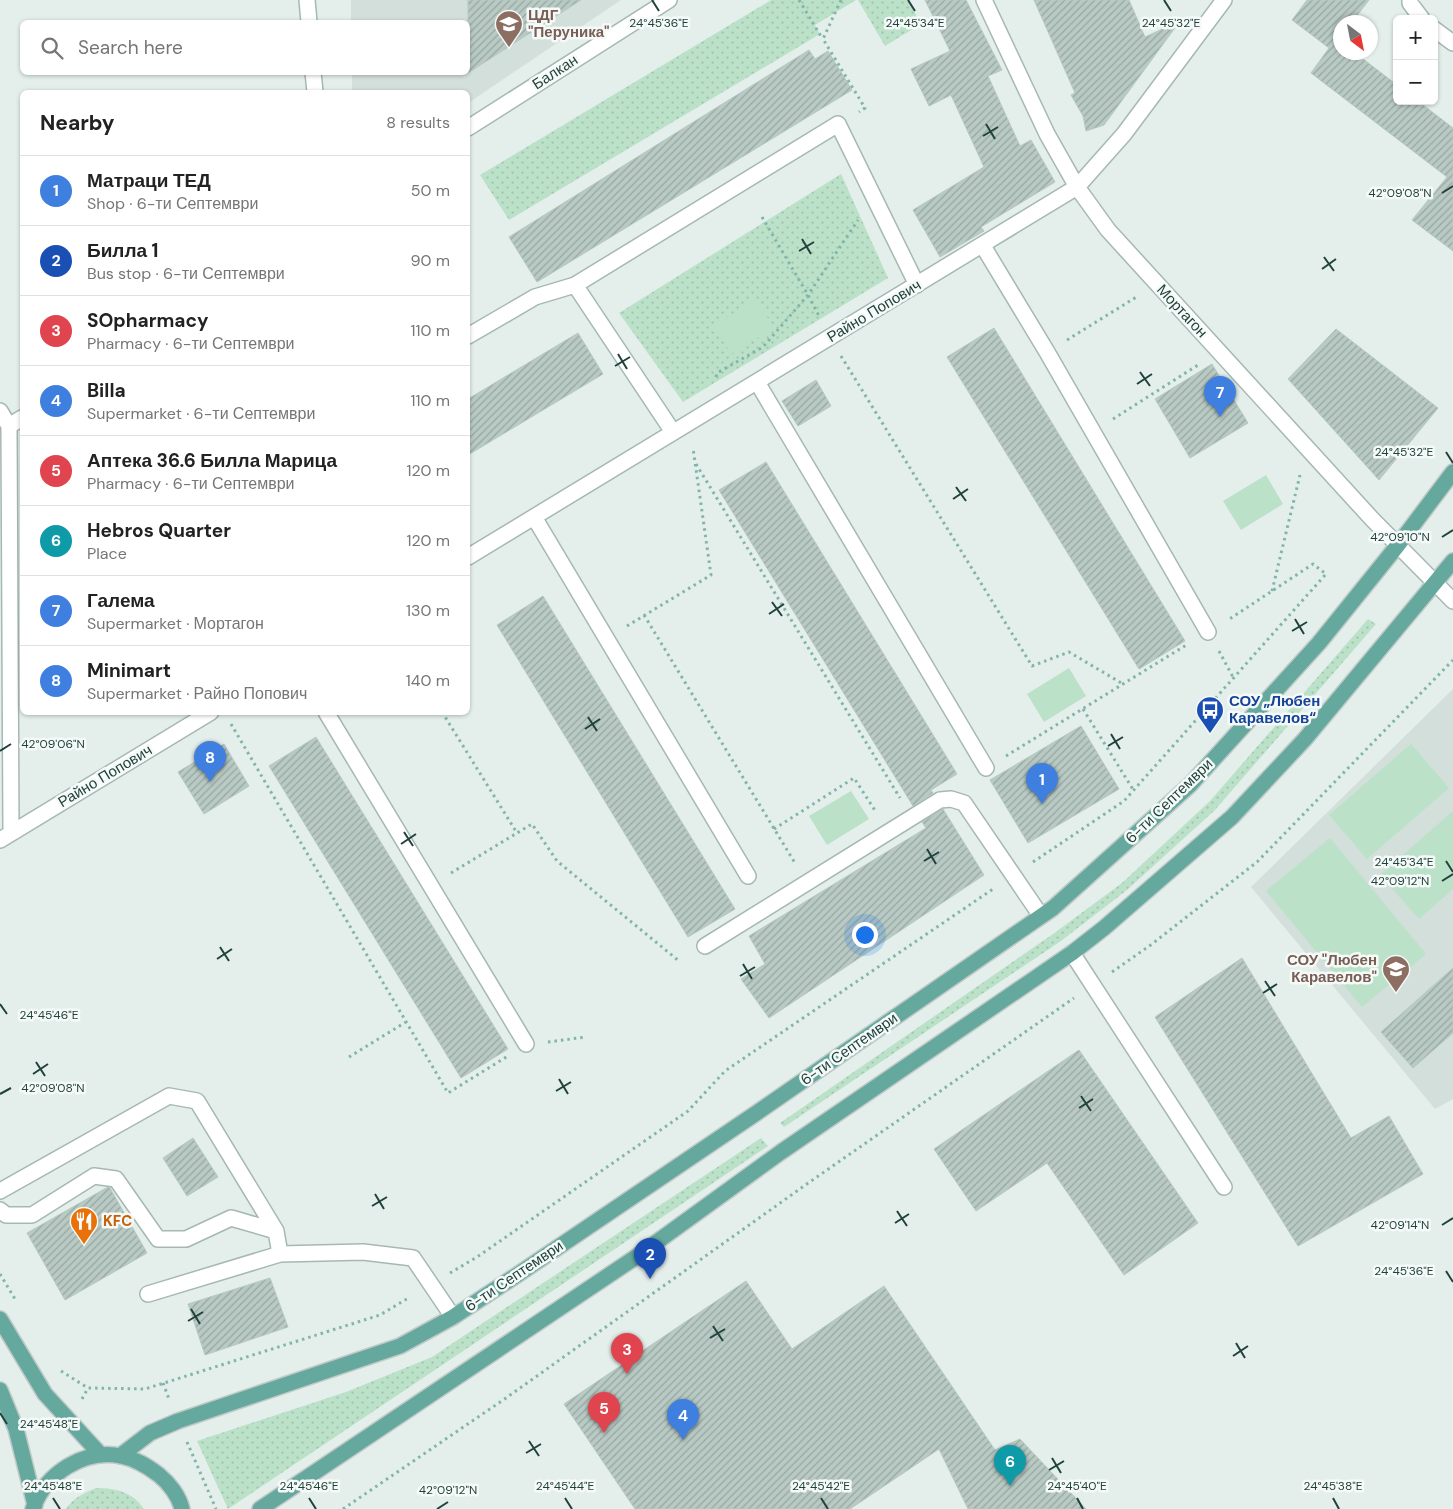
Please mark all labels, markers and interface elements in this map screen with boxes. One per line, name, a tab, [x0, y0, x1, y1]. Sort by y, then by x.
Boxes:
place label: ЦДГ "Перуника"	[528, 5, 610, 42]
school or university icon: ЦДГ "Перуника"	[494, 9, 524, 48]
text: 24°45'36"E	[629, 15, 689, 31]
text: 24°45'34"E	[885, 15, 945, 31]
text: 24°45'32"E	[1142, 15, 1201, 31]
north arrow	[1333, 15, 1378, 60]
map controls	[1393, 15, 1438, 105]
button: +	[1393, 15, 1438, 60]
search box	[20, 20, 470, 75]
icon: search	[38, 34, 66, 62]
text: Search here	[78, 35, 183, 60]
street label: Балкан	[528, 50, 582, 94]
button: −	[1393, 60, 1438, 105]
text: Nearby	[40, 109, 114, 137]
text: 8 results	[386, 112, 450, 133]
text: Матраци ТЕД	[87, 168, 211, 193]
text: 1	[53, 180, 59, 201]
text: 50 m	[411, 180, 450, 201]
text: 42°09'08"N	[1368, 185, 1432, 201]
text: Shop · 6-ти Септември	[87, 193, 258, 214]
text: Билла 1	[87, 238, 158, 263]
text: 2	[51, 250, 61, 271]
text: 90 m	[410, 250, 450, 271]
text: Bus stop · 6-ти Септември	[87, 263, 285, 284]
street label: Райно Попович	[823, 275, 925, 347]
street label: Мортагон	[1152, 280, 1212, 342]
text: SOpharmacy	[87, 308, 209, 333]
text: 3	[51, 320, 61, 341]
text: 110 m	[411, 320, 450, 341]
text: Pharmacy · 6-ти Септември	[87, 333, 295, 354]
pin: 7	[1204, 376, 1236, 417]
text: Billa	[87, 378, 126, 403]
text: 4	[51, 390, 61, 411]
text: 110 m	[411, 390, 450, 411]
text: Supermarket · 6-ти Септември	[87, 403, 315, 424]
text: 24°45'32"E	[1375, 444, 1434, 460]
text: Аптека 36.6 Билла Марица	[87, 448, 337, 473]
text: 5	[51, 460, 61, 481]
text: 120 m	[406, 460, 450, 481]
text: Pharmacy · 6-ти Септември	[87, 473, 295, 494]
text: Hebros Quarter	[87, 518, 231, 543]
text: 42°09'10"N	[1370, 529, 1430, 545]
text: 6	[51, 530, 61, 551]
text: 120 m	[406, 530, 450, 551]
text: Place	[87, 543, 127, 564]
text: Галема	[87, 588, 155, 613]
text: 7	[52, 600, 60, 621]
text: 130 m	[406, 600, 450, 621]
text: Supermarket · Мортагон	[87, 613, 264, 634]
text: Minimart	[87, 658, 171, 683]
text: 8	[51, 670, 61, 691]
text: 140 m	[406, 670, 450, 691]
text: Supermarket · Райно Попович	[87, 683, 307, 704]
place label: СОУ „Любен Каравелов“	[1229, 691, 1320, 728]
bus stop icon: СОУ „Любен Каравелов“	[1195, 695, 1225, 734]
text: 42°09'06"N	[21, 736, 85, 752]
street label: Райно Попович	[54, 740, 156, 812]
pin: 8	[194, 741, 226, 782]
street label: 6-ти Септември	[1121, 754, 1217, 848]
pin: 1	[1026, 763, 1058, 804]
text: 24°45'34"E	[1374, 854, 1434, 870]
text: 42°09'12"N	[1371, 873, 1429, 889]
your location	[852, 922, 878, 948]
place label: СОУ "Любен Каравелов"	[1287, 950, 1377, 987]
school or university icon: СОУ "Любен Каравелов"	[1381, 954, 1411, 993]
text: 24°45'46"E	[20, 1007, 79, 1023]
street label: 6-ти Септември	[797, 1008, 901, 1090]
text: 42°09'08"N	[21, 1080, 85, 1096]
restaurant icon: KFC	[69, 1206, 99, 1245]
place label: KFC	[103, 1211, 132, 1231]
text: 42°09'14"N	[1371, 1217, 1429, 1233]
street label: 6-ти Септември	[461, 1236, 567, 1316]
pin: 2	[634, 1238, 666, 1279]
text: 24°45'36"E	[1374, 1263, 1434, 1279]
pin: 3	[611, 1333, 643, 1374]
pin: 5	[588, 1392, 620, 1433]
pin: 4	[667, 1399, 699, 1440]
text: 24°45'48"E	[20, 1416, 79, 1432]
pin: 6	[994, 1445, 1026, 1486]
text: 24°45'48"E	[24, 1478, 83, 1494]
text: 24°45'46"E	[280, 1478, 339, 1494]
text: 24°45'44"E	[536, 1478, 595, 1494]
text: 24°45'42"E	[792, 1478, 850, 1494]
text: 24°45'40"E	[1047, 1478, 1107, 1494]
text: 24°45'38"E	[1303, 1478, 1363, 1494]
text: 42°09'12"N	[419, 1482, 477, 1498]

